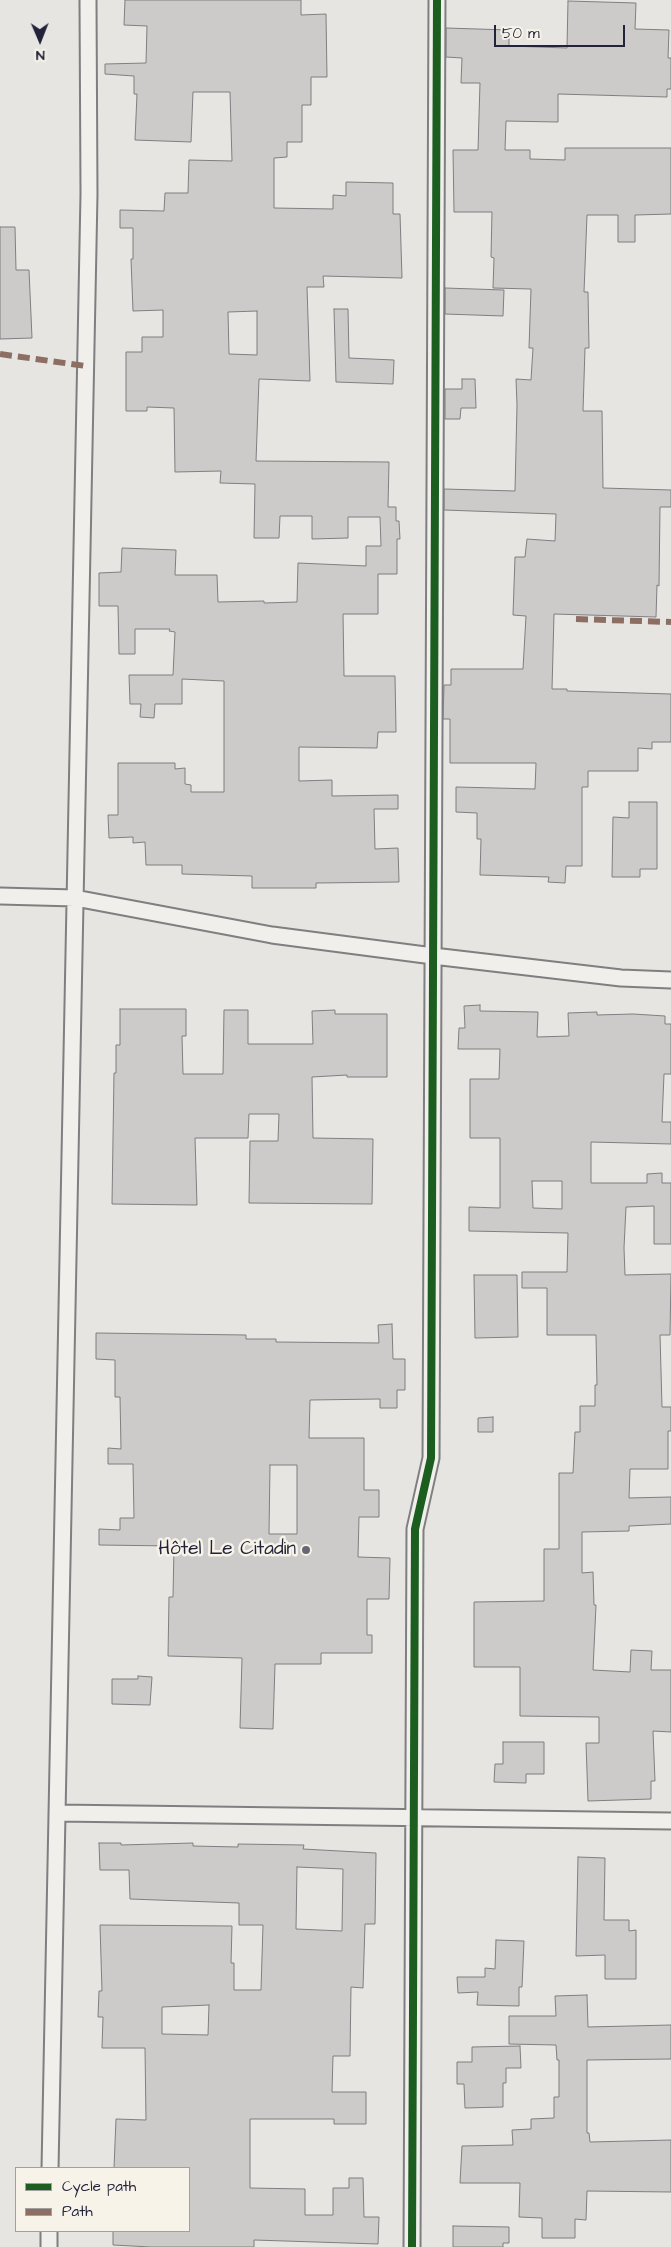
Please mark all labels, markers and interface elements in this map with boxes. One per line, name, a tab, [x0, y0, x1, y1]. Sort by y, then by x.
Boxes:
north arrow	[15, 15, 65, 65]
scale bar	[496, 15, 627, 47]
text: 50 m	[502, 23, 540, 44]
text: N	[36, 45, 45, 65]
place label: Hôtel Le Citadin	[158, 1539, 296, 1561]
marker: Hôtel Le Citadin	[300, 1544, 312, 1556]
legend	[15, 2167, 190, 2232]
text: Cycle path	[62, 2176, 136, 2197]
text: Path	[62, 2201, 93, 2222]

